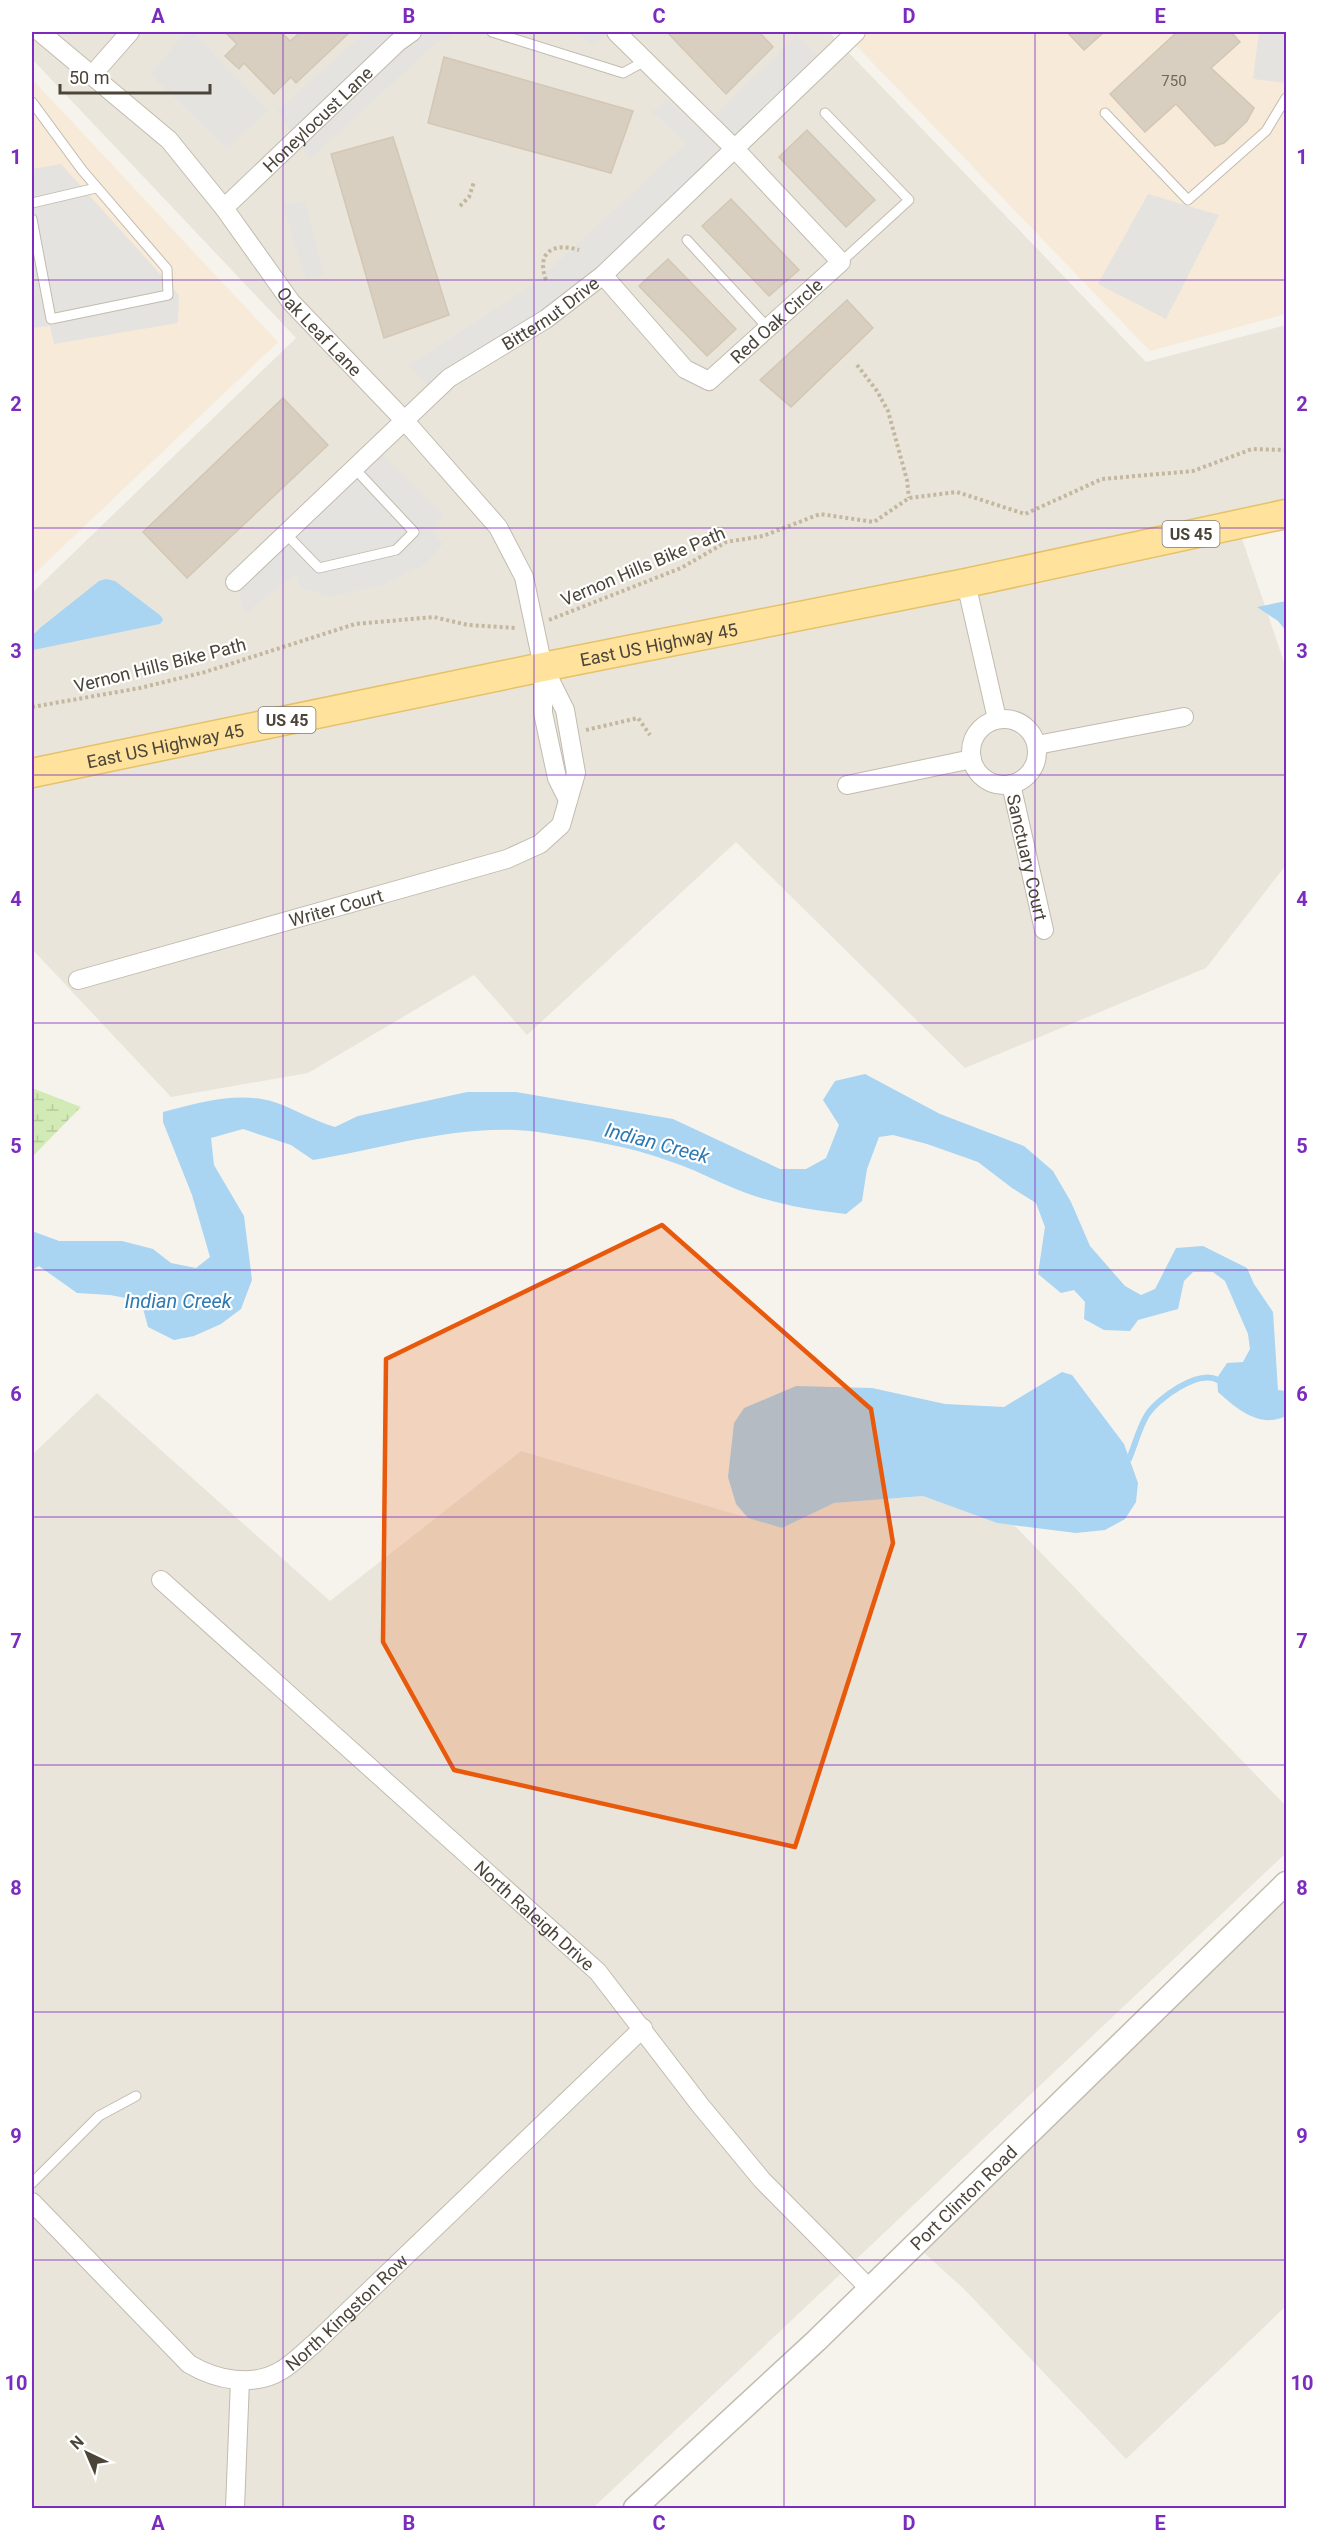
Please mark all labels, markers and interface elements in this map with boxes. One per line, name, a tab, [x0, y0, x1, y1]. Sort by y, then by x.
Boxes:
text: A	[151, 4, 165, 28]
text: B	[403, 4, 415, 28]
text: C	[652, 4, 666, 28]
text: D	[903, 4, 916, 28]
text: E	[1154, 4, 1166, 28]
scale bar	[60, 57, 210, 95]
street label: Honeylocust Lane	[258, 62, 377, 176]
text: 50 m	[69, 67, 109, 88]
house number: 750	[1161, 72, 1187, 90]
text: 1	[10, 145, 22, 169]
text: 1	[1296, 145, 1308, 169]
street label: Bitternut Drive	[498, 272, 603, 354]
street label: Red Oak Circle	[726, 274, 826, 367]
street label: Oak Leaf Lane	[273, 283, 366, 380]
text: 2	[10, 392, 22, 416]
text: 2	[1296, 392, 1308, 416]
road number: US 45	[1162, 521, 1220, 547]
street label: Vernon Hills Bike Path	[558, 522, 728, 610]
street label: East US Highway 45	[578, 618, 739, 670]
street label: Vernon Hills Bike Path	[72, 633, 248, 697]
text: 3	[10, 639, 22, 663]
text: 3	[1296, 639, 1308, 663]
road number: US 45	[258, 707, 316, 733]
street label: East US Highway 45	[85, 719, 246, 772]
street label: Sanctuary Court	[1003, 792, 1052, 923]
street label: Writer Court	[287, 884, 385, 930]
text: 4	[10, 887, 22, 911]
text: 4	[1296, 887, 1308, 911]
water label: Indian Creek	[602, 1118, 713, 1169]
text: 5	[10, 1134, 22, 1158]
text: 5	[1296, 1134, 1308, 1158]
water label: Indian Creek	[124, 1289, 233, 1313]
text: 6	[10, 1382, 22, 1406]
text: 6	[1296, 1382, 1308, 1406]
text: 7	[10, 1629, 22, 1653]
text: 7	[1296, 1629, 1308, 1653]
street label: North Raleigh Drive	[470, 1856, 599, 1974]
text: 8	[10, 1876, 22, 1900]
text: 8	[1296, 1876, 1308, 1900]
text: 9	[10, 2124, 22, 2148]
text: 9	[1296, 2124, 1308, 2148]
street label: Port Clinton Road	[906, 2141, 1021, 2254]
street label: North Kingston Row	[281, 2249, 412, 2375]
text: 10	[5, 2371, 27, 2395]
text: 10	[1291, 2371, 1313, 2395]
north arrow	[57, 2423, 117, 2483]
text: N	[66, 2432, 88, 2453]
text: A	[151, 2511, 165, 2535]
text: B	[403, 2511, 415, 2535]
text: C	[652, 2511, 666, 2535]
text: D	[903, 2511, 916, 2535]
text: E	[1154, 2511, 1166, 2535]

